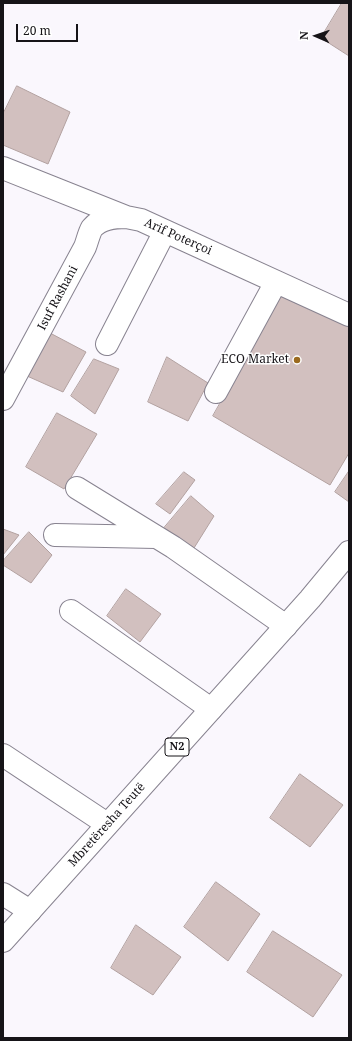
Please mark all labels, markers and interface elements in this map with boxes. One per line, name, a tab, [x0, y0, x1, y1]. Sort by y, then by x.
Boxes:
scale bar	[18, 16, 80, 42]
north arrow	[296, 16, 336, 56]
text: 20 m	[23, 22, 51, 39]
text: N	[296, 31, 311, 40]
street label: Arif Poterçoi	[142, 216, 214, 258]
street label: Isuf Rashani	[35, 263, 81, 333]
place label: ECO Market	[221, 353, 289, 367]
marker: ECO Market	[292, 355, 302, 365]
road number: N2	[165, 738, 189, 756]
street label: Mbretëresha Teutë	[66, 780, 148, 870]

